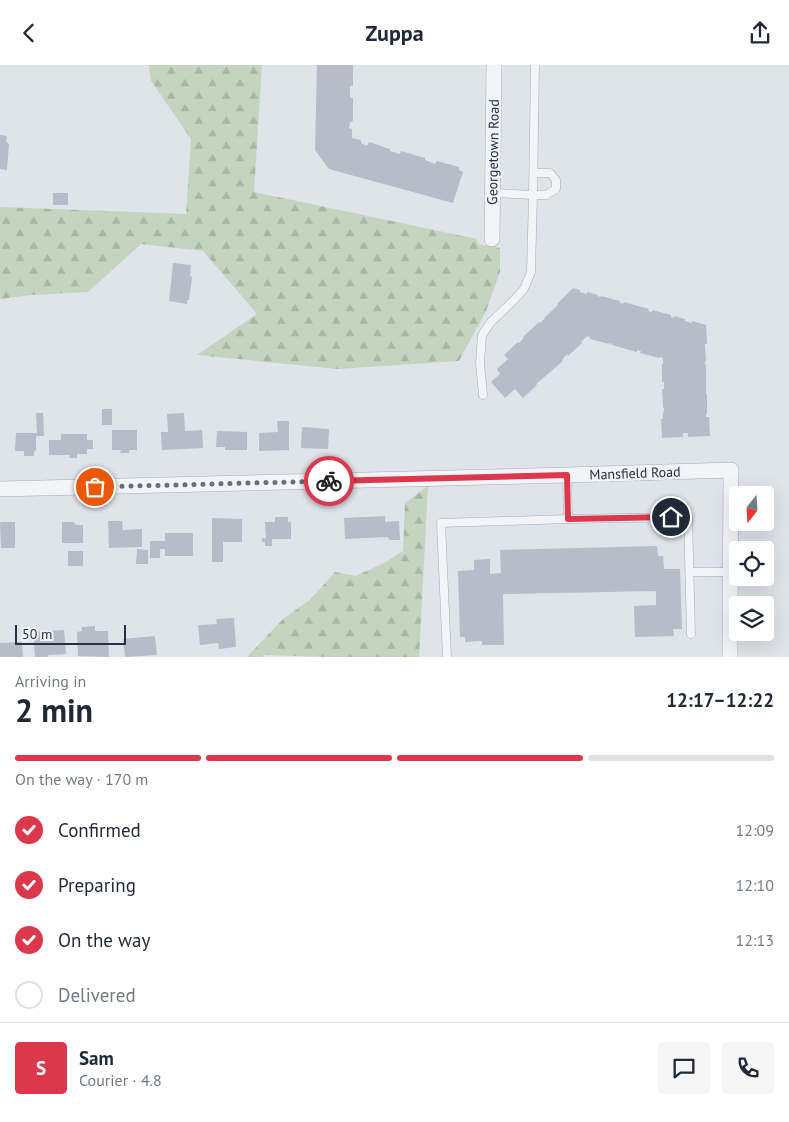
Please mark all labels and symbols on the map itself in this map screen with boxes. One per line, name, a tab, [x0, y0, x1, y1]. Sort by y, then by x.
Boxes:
street label: Georgetown Road	[483, 99, 503, 205]
courier	[304, 456, 354, 506]
street label: Mansfield Road	[589, 462, 681, 484]
pin	[74, 466, 116, 508]
north arrow	[729, 486, 774, 531]
pin	[650, 496, 692, 538]
scale bar	[15, 622, 126, 645]

